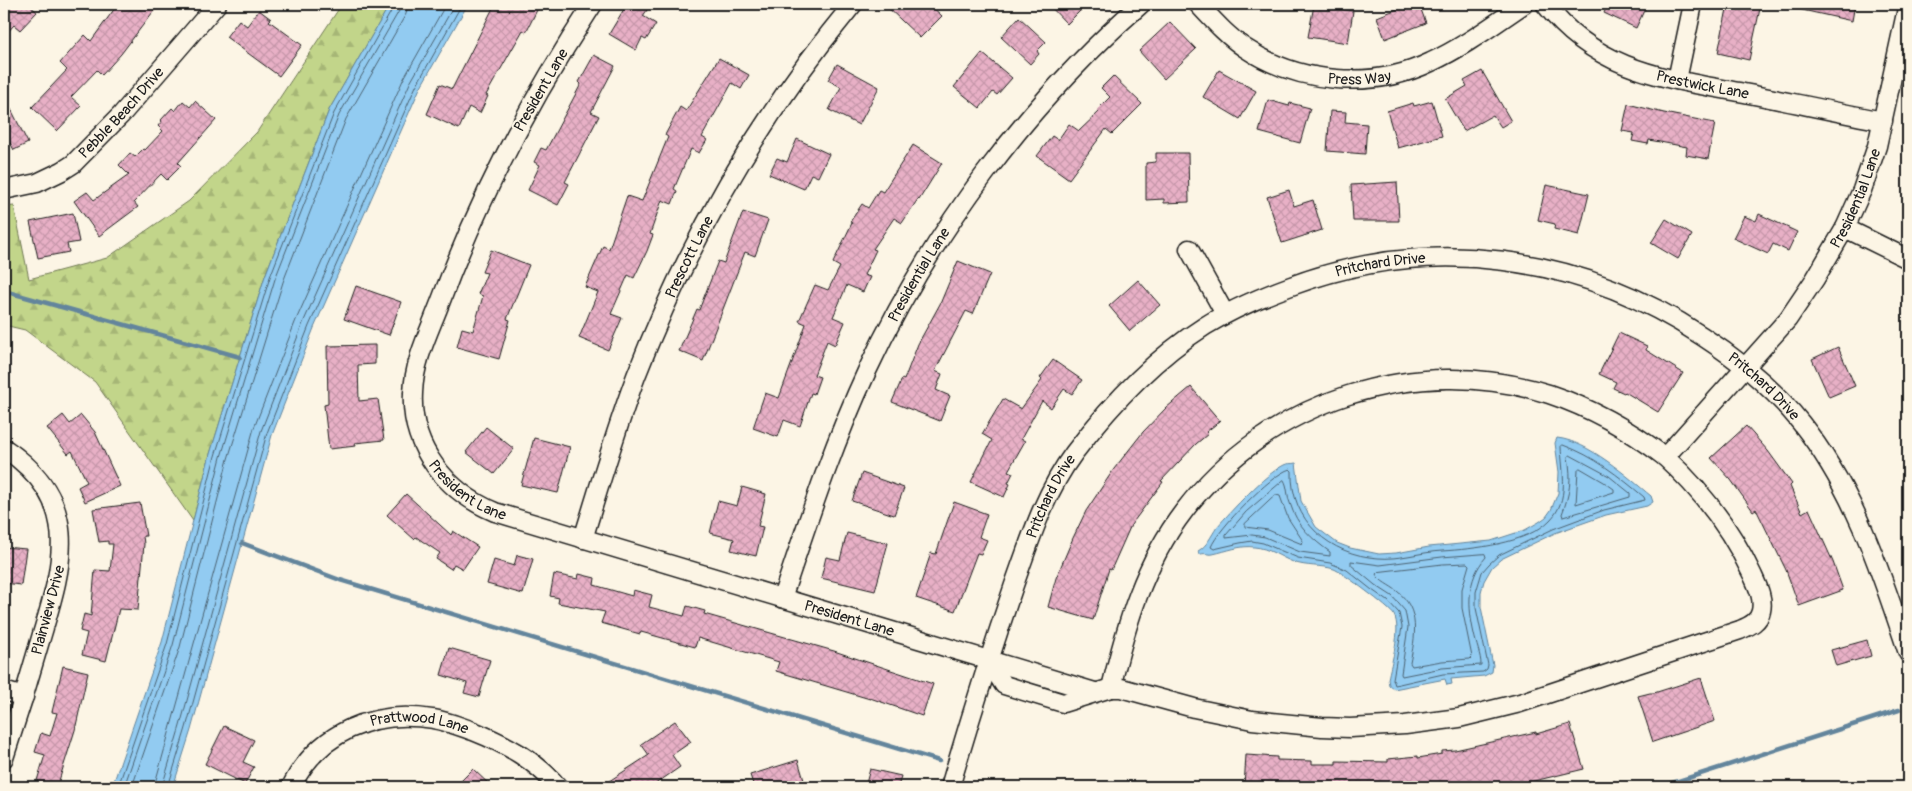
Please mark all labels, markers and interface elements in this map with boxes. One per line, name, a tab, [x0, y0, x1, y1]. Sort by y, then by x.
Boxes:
street label: President Lane	[510, 45, 573, 135]
street label: Pebble Beach Drive	[75, 63, 169, 163]
street label: Press Way	[1327, 67, 1393, 90]
street label: Prestwick Lane	[1654, 67, 1751, 104]
street label: Presidential Lane	[1826, 146, 1886, 252]
street label: Prescott Lane	[661, 212, 719, 301]
street label: Presidential Lane	[884, 224, 955, 325]
street label: Pritchard Drive	[1333, 249, 1427, 282]
street label: Pritchard Drive	[1724, 348, 1804, 425]
street label: Pritchard Drive	[1022, 450, 1080, 541]
street label: President Lane	[424, 456, 509, 525]
street label: Plainview Drive	[27, 563, 70, 657]
street label: President Lane	[802, 596, 897, 641]
street label: Prattwood Lane	[368, 708, 472, 739]

